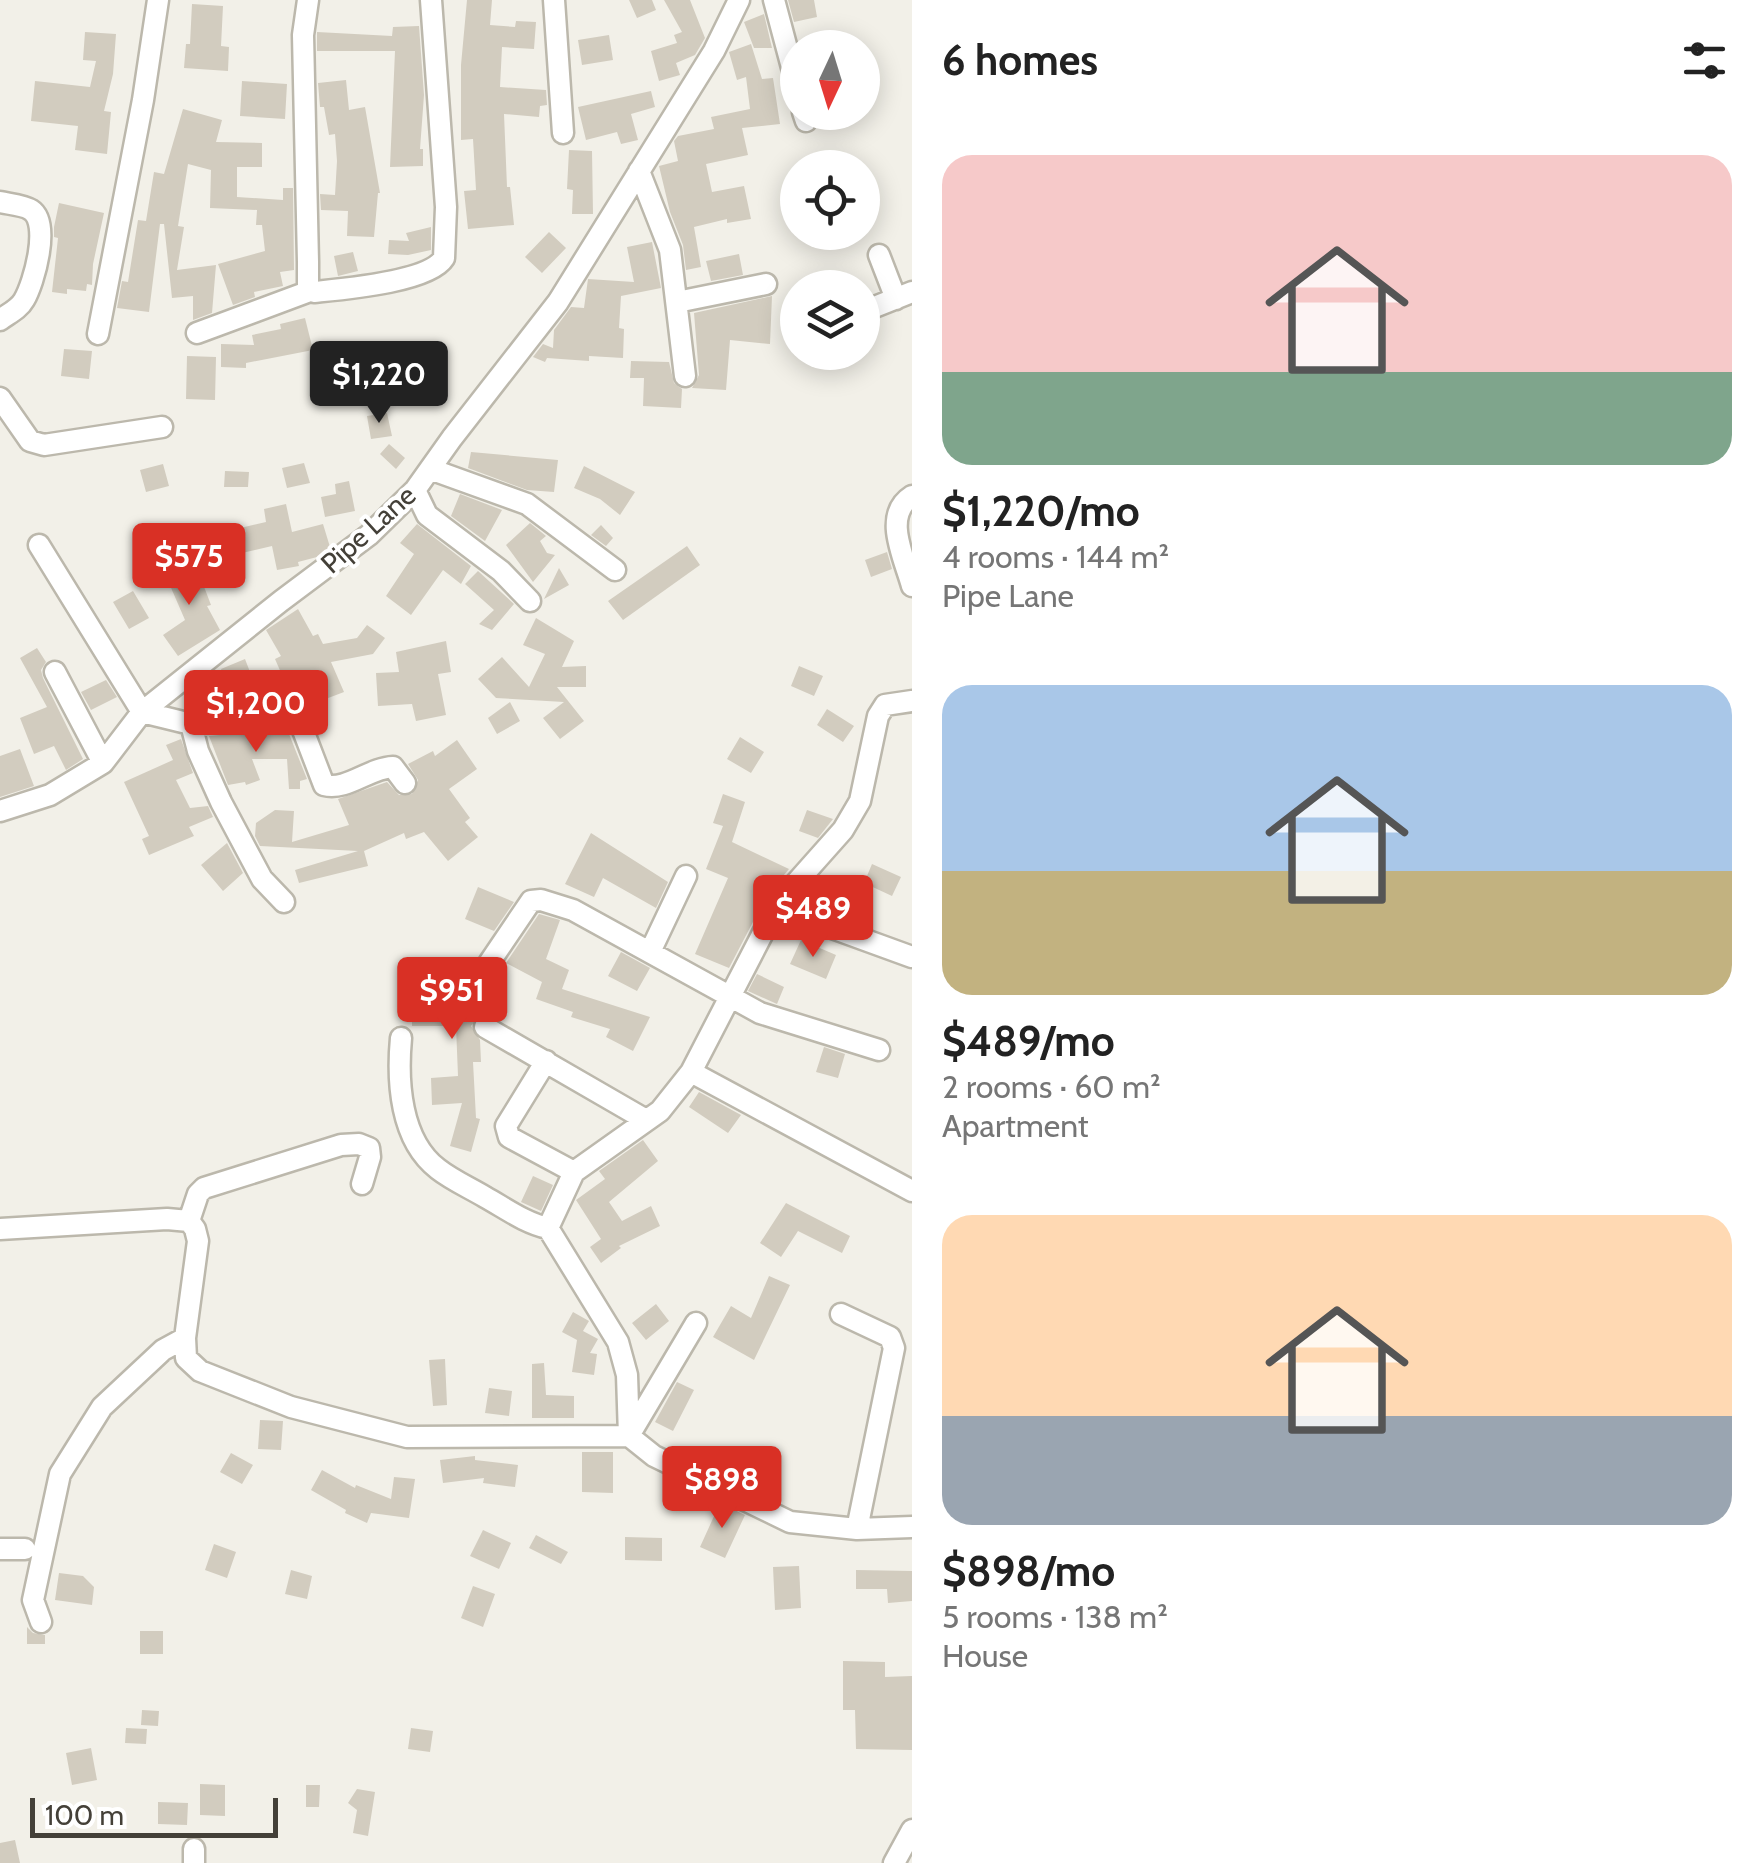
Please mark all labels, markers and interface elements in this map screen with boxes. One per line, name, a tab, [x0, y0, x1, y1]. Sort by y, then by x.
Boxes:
north arrow	[780, 30, 880, 130]
map controls	[780, 30, 880, 370]
icon: filters	[1677, 33, 1732, 88]
text: 6 homes	[942, 34, 1098, 86]
button: locate	[780, 150, 880, 250]
icon: home	[1247, 220, 1427, 400]
button: layers	[780, 270, 880, 370]
pin: $1,220	[298, 341, 460, 426]
text: $1,220	[332, 354, 426, 393]
street label: Pipe Lane	[314, 478, 422, 580]
text: $1,220/mo	[942, 485, 1140, 537]
pin: $575	[130, 523, 248, 608]
text: $575	[154, 536, 224, 575]
text: 4 rooms · 144 m²	[942, 537, 1169, 576]
text: Pipe Lane	[942, 576, 1074, 615]
pin: $1,200	[175, 670, 337, 755]
text: $1,200	[206, 683, 306, 722]
icon: home	[1247, 750, 1427, 930]
pin: $489	[754, 875, 872, 960]
text: $489	[775, 888, 851, 927]
pin: $951	[393, 957, 511, 1042]
text: $951	[419, 970, 485, 1009]
text: $489/mo	[942, 1015, 1115, 1067]
text: 2 rooms · 60 m²	[942, 1067, 1161, 1106]
text: Apartment	[942, 1106, 1089, 1145]
icon: home	[1247, 1280, 1427, 1460]
pin: $898	[663, 1446, 781, 1531]
text: $898	[684, 1459, 760, 1498]
text: $898/mo	[942, 1545, 1115, 1597]
text: 5 rooms · 138 m²	[942, 1597, 1168, 1636]
text: House	[942, 1636, 1028, 1675]
scale bar	[30, 1793, 278, 1838]
text: 100 m	[45, 1798, 124, 1832]

